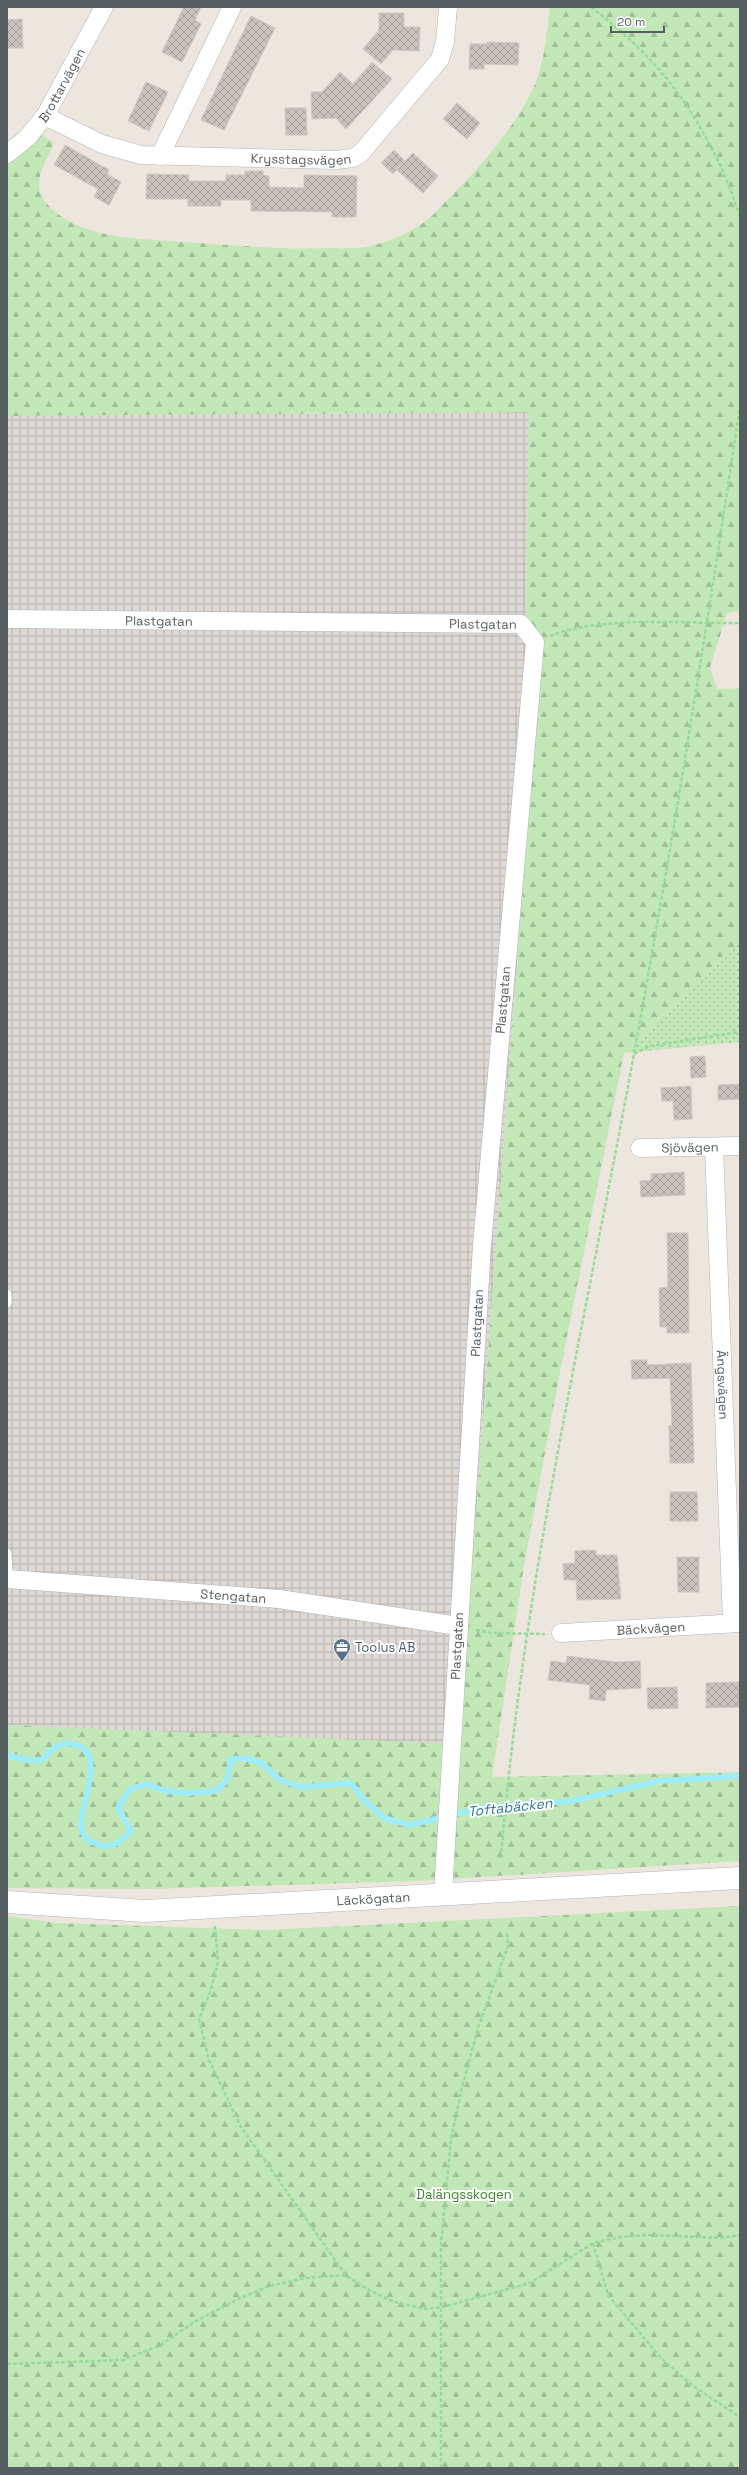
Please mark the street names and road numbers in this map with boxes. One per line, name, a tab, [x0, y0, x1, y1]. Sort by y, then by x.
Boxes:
street label: Brottarvägen	[35, 45, 89, 126]
street label: Krysstagsvägen	[250, 149, 352, 168]
street label: Plastgatan	[125, 612, 193, 629]
street label: Plastgatan	[449, 615, 517, 632]
street label: Plastgatan	[492, 966, 514, 1034]
street label: Sjövägen	[661, 1138, 719, 1156]
street label: Plastgatan	[467, 1289, 487, 1357]
street label: Ängsvägen	[713, 1350, 733, 1420]
street label: Stengatan	[200, 1585, 267, 1607]
street label: Plastgatan	[447, 1612, 467, 1680]
street label: Bäckvägen	[616, 1618, 686, 1638]
street label: Läckögatan	[336, 1888, 411, 1909]

